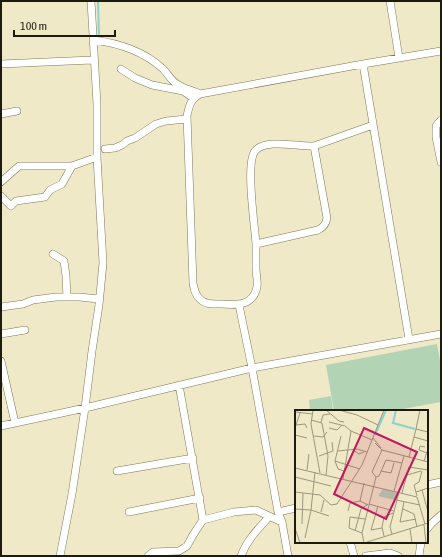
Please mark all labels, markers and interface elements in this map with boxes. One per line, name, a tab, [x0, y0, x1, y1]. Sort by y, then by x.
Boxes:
scale bar	[14, 12, 115, 38]
text: 100 m	[20, 19, 47, 33]
inset map	[295, 410, 428, 543]

